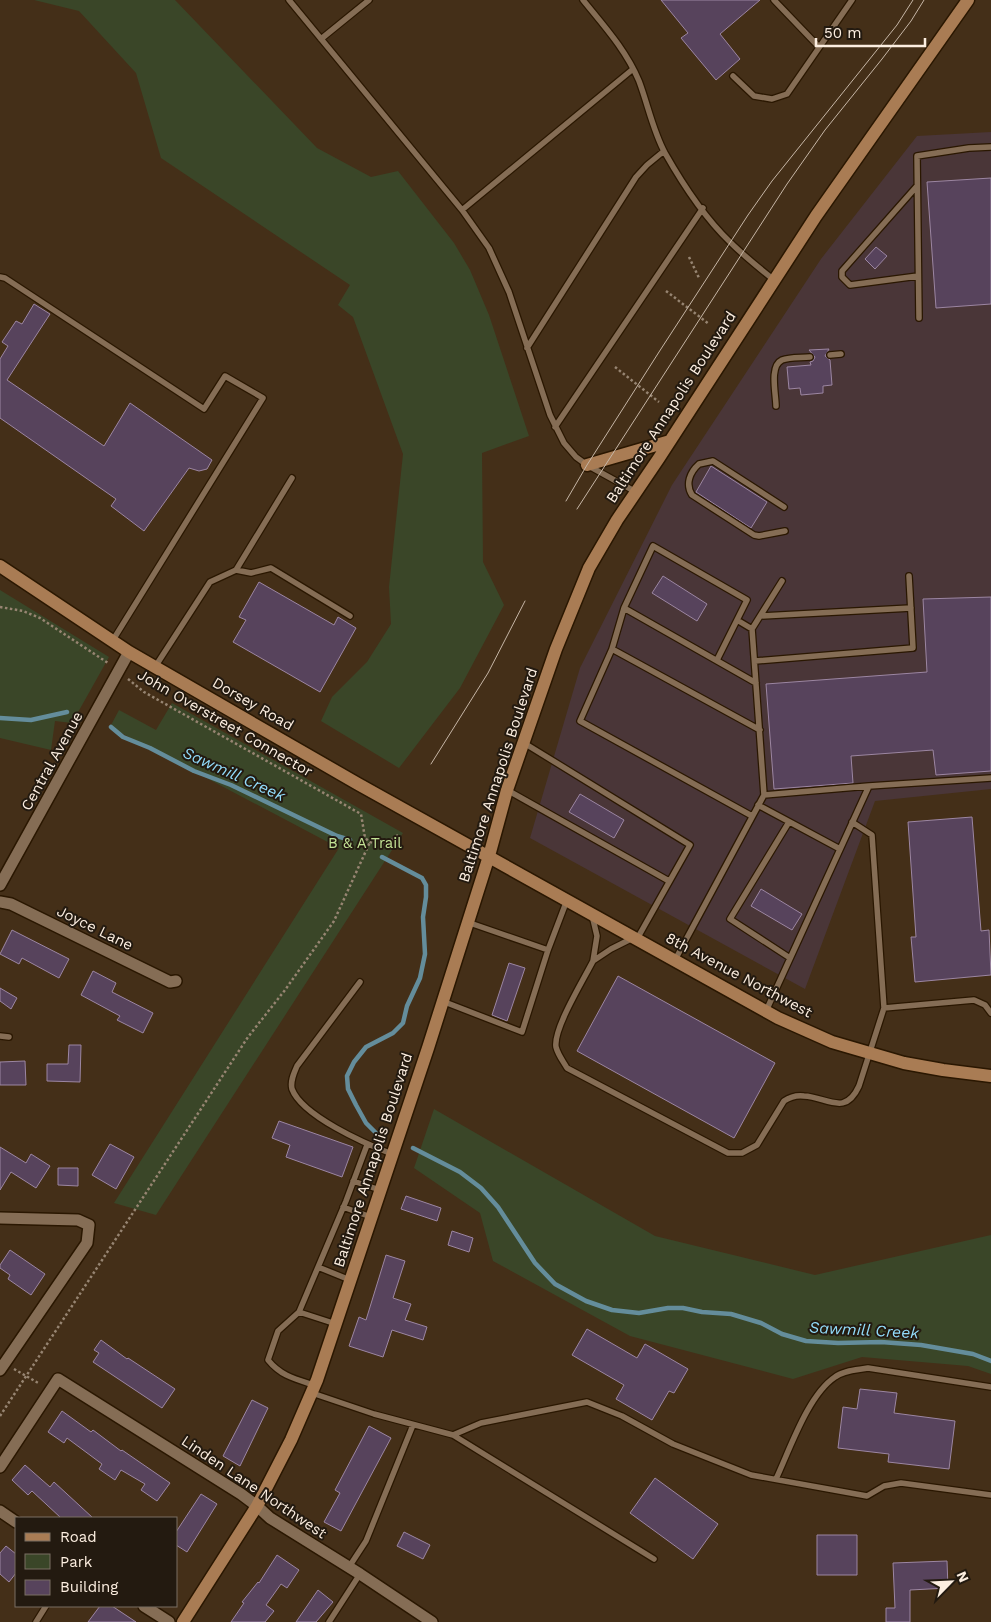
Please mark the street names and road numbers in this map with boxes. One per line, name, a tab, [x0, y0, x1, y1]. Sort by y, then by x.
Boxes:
street label: Baltimore Annapolis Boulevard	[602, 308, 740, 506]
street label: John Overstreet Connector	[134, 665, 316, 781]
street label: Baltimore Annapolis Boulevard	[455, 665, 541, 885]
street label: Dorsey Road	[209, 673, 297, 735]
street label: Central Avenue	[17, 708, 87, 814]
street label: Joyce Lane	[54, 902, 136, 954]
street label: 8th Avenue Northwest	[663, 929, 816, 1022]
street label: Baltimore Annapolis Boulevard	[330, 1050, 416, 1270]
street label: Linden Lane Northwest	[178, 1432, 331, 1543]

